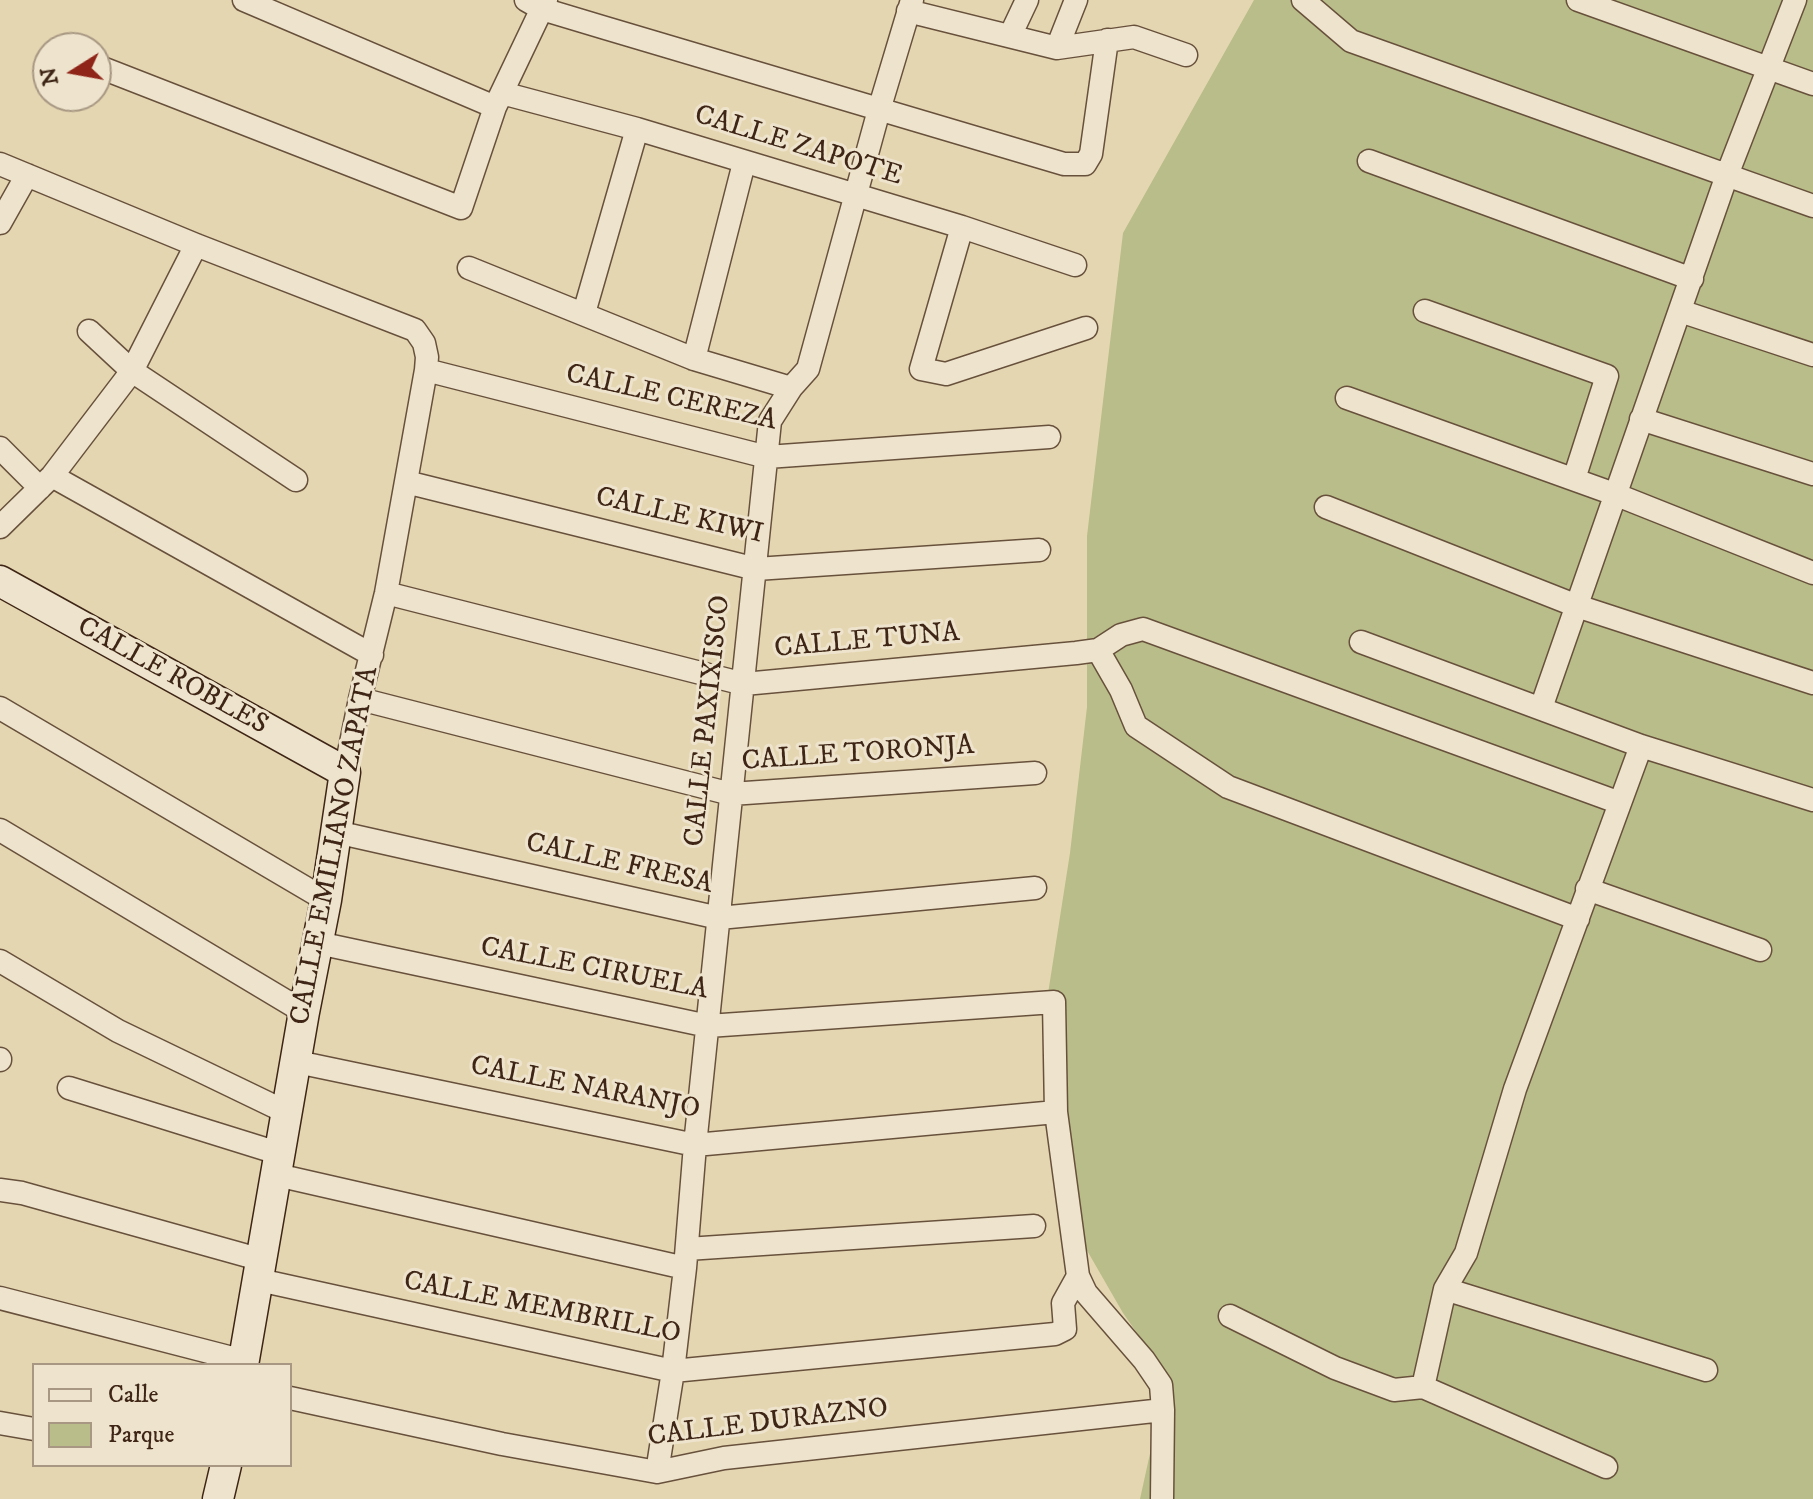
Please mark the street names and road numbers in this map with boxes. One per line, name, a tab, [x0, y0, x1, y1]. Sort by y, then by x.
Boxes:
street label: CALLE ZAPOTE	[690, 99, 906, 195]
street label: CALLE CEREZA	[562, 358, 780, 440]
street label: CALLE KIWI	[592, 481, 766, 553]
street label: CALLE PAXIXISCO	[679, 594, 739, 848]
street label: CALLE ROBLES	[71, 611, 273, 743]
street label: CALLE TUNA	[773, 617, 961, 667]
street label: CALLE EMILIANO ZAPATA	[285, 664, 387, 1028]
street label: CALLE TORONJA	[741, 730, 975, 780]
street label: CALLE FRESA	[522, 827, 716, 903]
street label: CALLE CIRUELA	[477, 931, 711, 1009]
street label: CALLE NARANJO	[467, 1050, 703, 1128]
street label: CALLE MEMBRILLO	[401, 1266, 683, 1352]
street label: CALLE DURAZNO	[646, 1393, 890, 1455]

